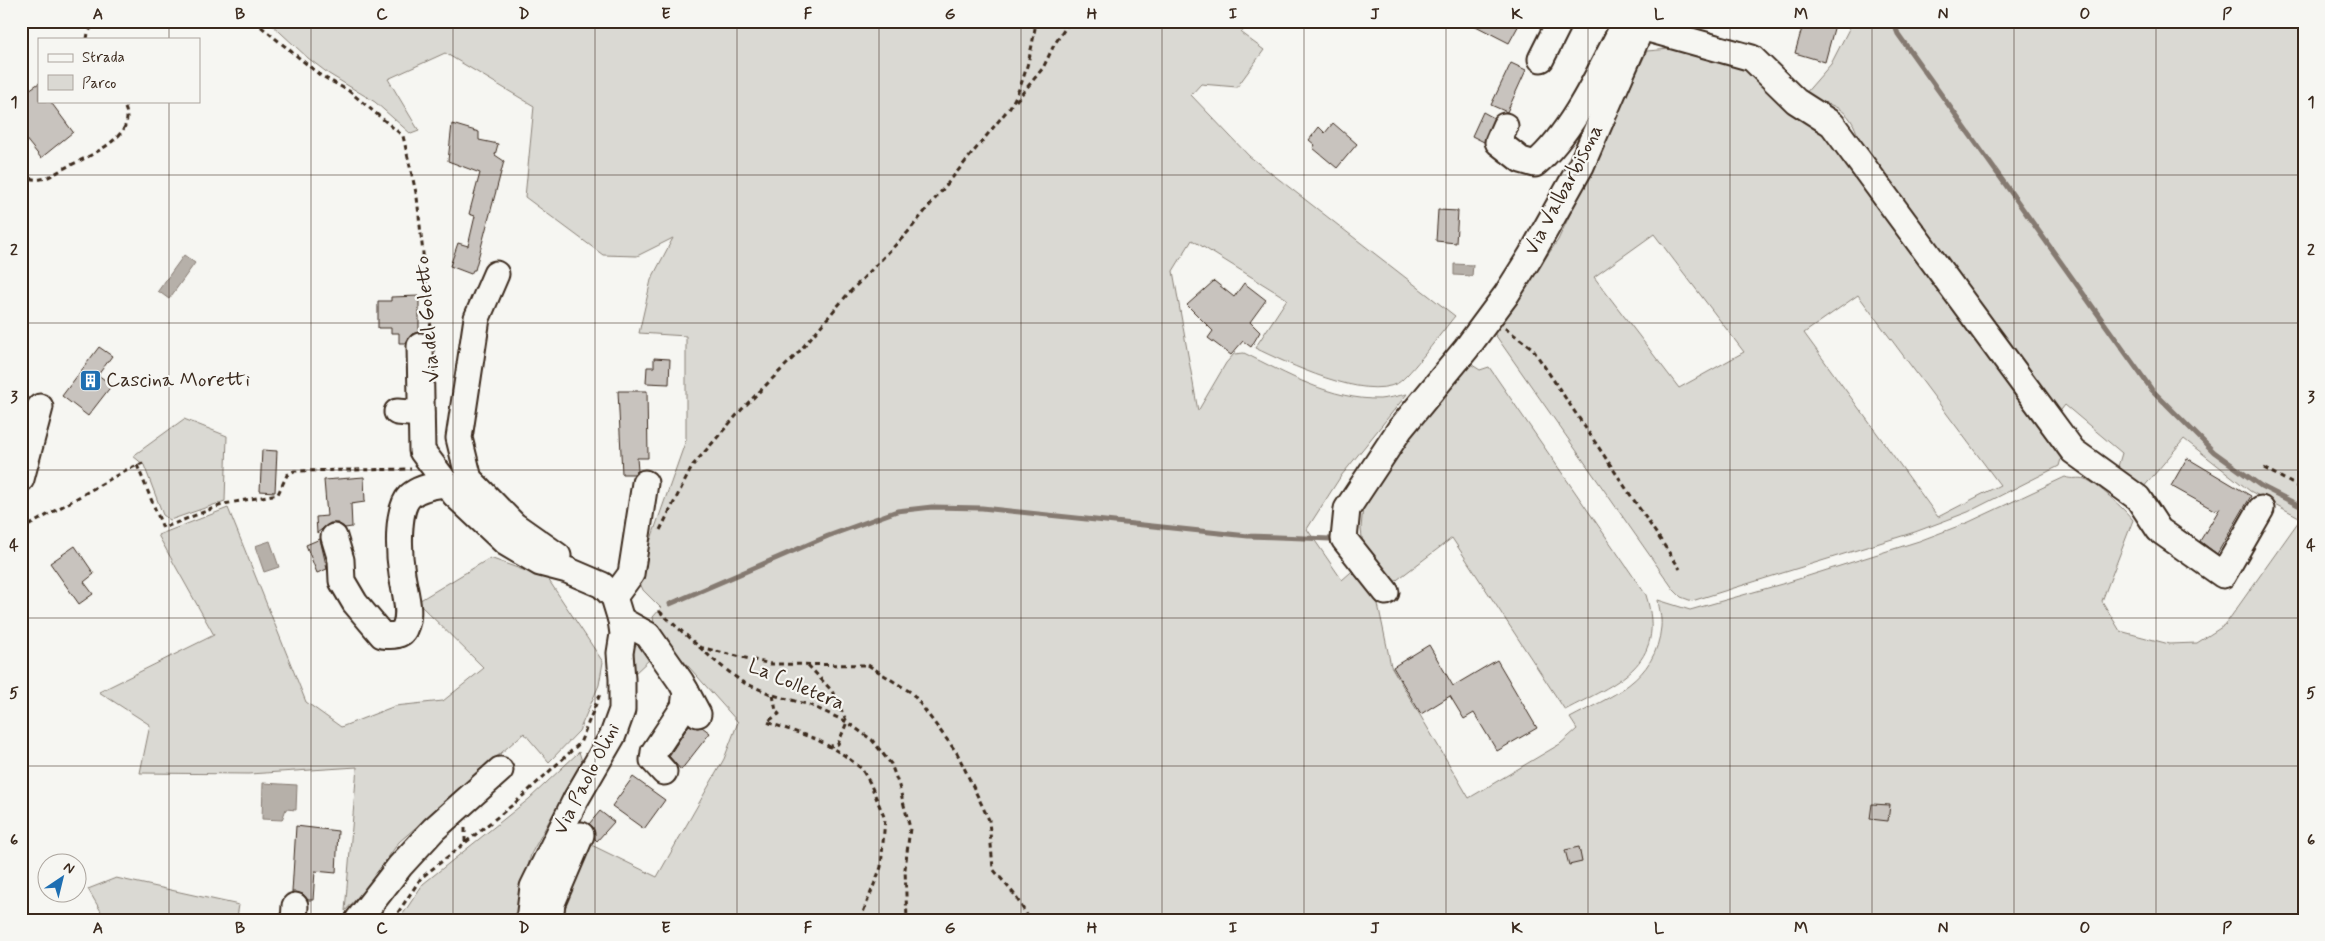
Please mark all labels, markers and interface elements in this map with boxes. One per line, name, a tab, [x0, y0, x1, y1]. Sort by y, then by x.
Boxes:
text: A	[93, 4, 103, 25]
text: B	[235, 4, 245, 25]
text: C	[376, 4, 388, 25]
text: D	[518, 4, 530, 25]
text: E	[661, 4, 671, 25]
text: F	[804, 4, 813, 25]
text: G	[945, 4, 956, 25]
text: H	[1087, 4, 1098, 25]
text: I	[1229, 4, 1238, 25]
text: J	[1370, 4, 1380, 25]
text: K	[1511, 4, 1523, 25]
text: L	[1654, 4, 1665, 25]
text: M	[1794, 4, 1808, 25]
text: N	[1938, 4, 1948, 25]
text: O	[2080, 4, 2091, 25]
text: P	[2222, 4, 2232, 25]
legend	[38, 38, 200, 102]
text: Strada	[82, 48, 125, 68]
text: Parco	[82, 74, 116, 94]
text: 1	[10, 92, 18, 113]
text: 1	[2307, 92, 2315, 113]
street label: Via Valbarbisona	[1518, 120, 1610, 260]
text: 2	[10, 240, 18, 261]
text: 2	[2307, 240, 2315, 261]
street label: Via del Goletto	[409, 255, 447, 383]
place label: Cascina Moretti	[106, 367, 250, 394]
building icon: Cascina Moretti	[78, 368, 102, 392]
text: 3	[10, 387, 18, 408]
text: 3	[2307, 387, 2315, 408]
text: 4	[9, 535, 19, 556]
text: 4	[2306, 535, 2316, 556]
street label: La Colletera	[744, 653, 848, 717]
text: 5	[9, 683, 19, 704]
text: 5	[2306, 683, 2316, 704]
street label: Via Paolo Olini	[547, 718, 627, 840]
text: 6	[10, 830, 18, 851]
text: 6	[2307, 830, 2315, 851]
north arrow	[38, 854, 88, 904]
text: N	[60, 858, 78, 878]
text: A	[93, 918, 103, 939]
text: B	[235, 918, 245, 939]
text: C	[376, 918, 388, 939]
text: D	[518, 918, 530, 939]
text: E	[661, 918, 671, 939]
text: F	[804, 918, 813, 939]
text: G	[945, 918, 956, 939]
text: H	[1087, 918, 1098, 939]
text: I	[1229, 918, 1238, 939]
text: J	[1370, 918, 1380, 939]
text: K	[1511, 918, 1523, 939]
text: L	[1654, 918, 1665, 939]
text: M	[1794, 918, 1808, 939]
text: N	[1938, 918, 1948, 939]
text: O	[2080, 918, 2091, 939]
text: P	[2222, 918, 2232, 939]

